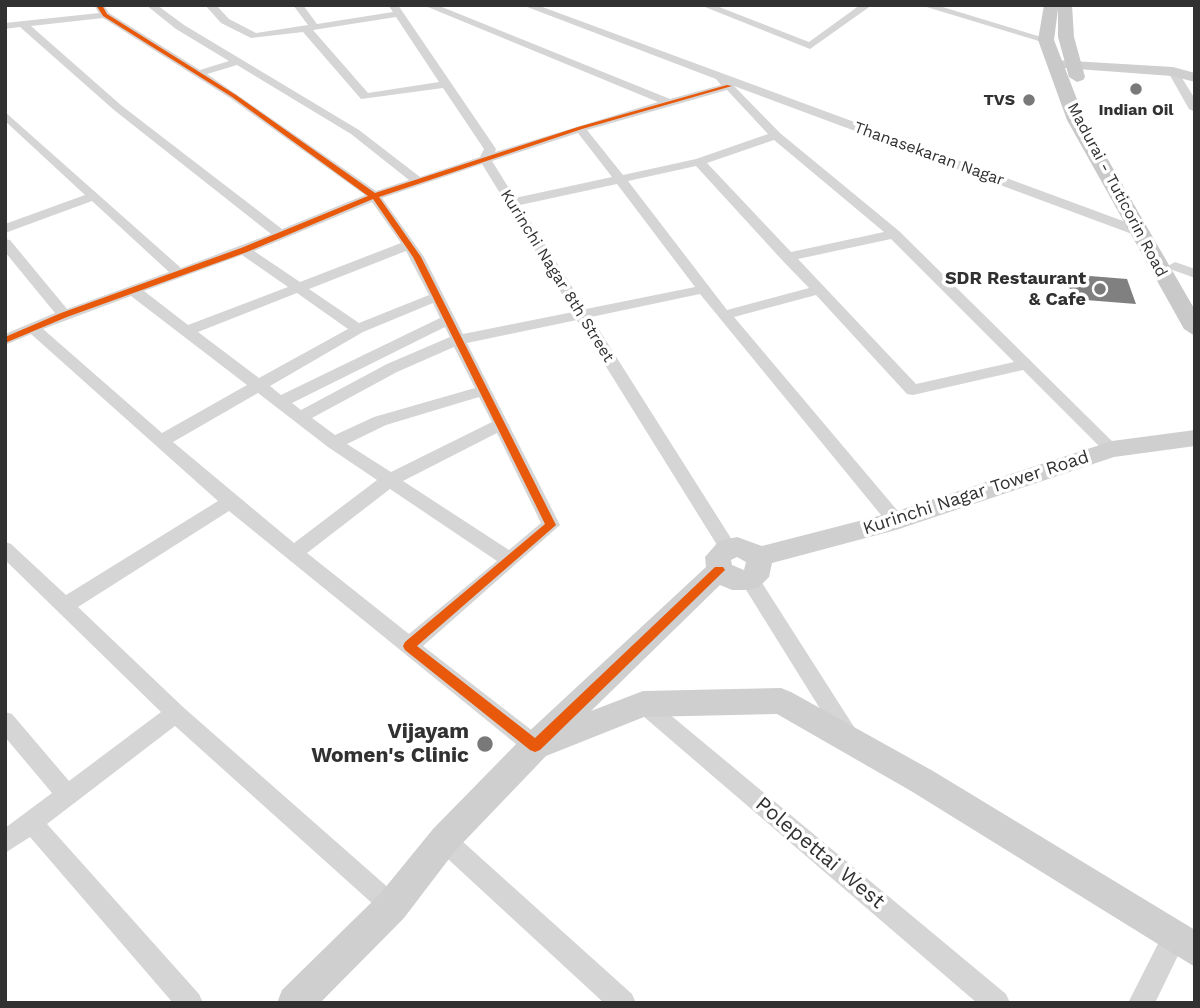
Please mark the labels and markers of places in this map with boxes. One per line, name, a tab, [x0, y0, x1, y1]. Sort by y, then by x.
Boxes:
marker: Indian Oil	[1128, 81, 1144, 97]
place label: TVS	[983, 90, 1015, 110]
marker: TVS	[1021, 92, 1037, 108]
place label: Indian Oil	[1098, 100, 1174, 120]
place label: SDR Restaurant & Cafe	[945, 268, 1086, 310]
marker: SDR Restaurant & Cafe	[1092, 281, 1108, 297]
place label: Vijayam Women's Clinic	[311, 719, 469, 769]
marker: Vijayam Women's Clinic	[475, 734, 495, 754]

